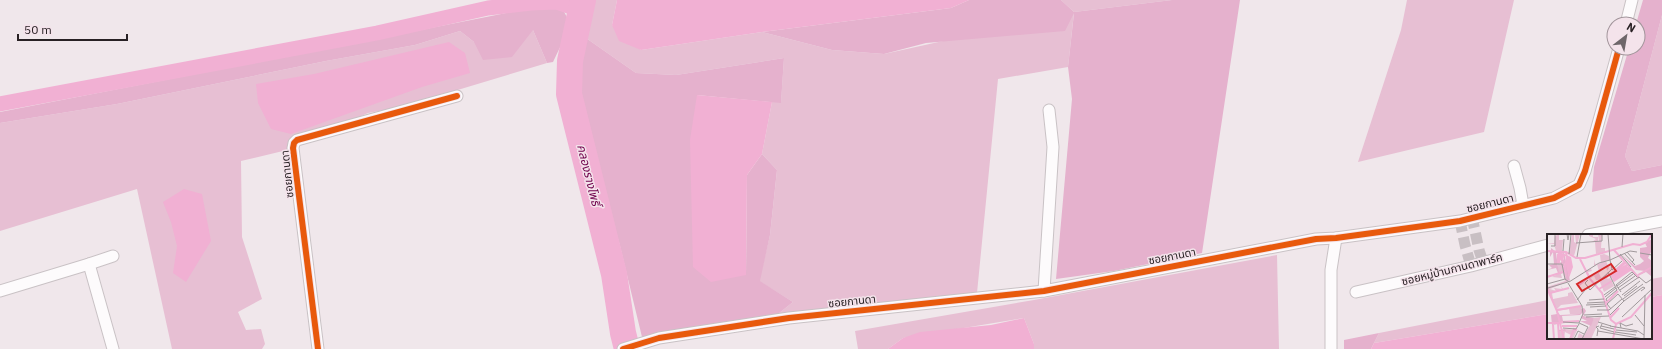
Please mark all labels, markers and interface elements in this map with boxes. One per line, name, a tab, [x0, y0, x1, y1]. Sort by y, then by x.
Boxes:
scale bar	[18, 16, 127, 42]
north arrow	[1606, 16, 1646, 56]
text: N	[1624, 19, 1638, 35]
text: 50 m	[24, 22, 52, 37]
water label: คลองรางโพธิ์	[574, 143, 605, 211]
street label: ซอยกานดา	[278, 149, 296, 199]
street label: ซอยกานดา	[1465, 190, 1515, 216]
inset map	[1547, 234, 1652, 339]
street label: ซอยกานดา	[1147, 245, 1197, 267]
street label: ซอยหมู่บ้านกานดาพาร์ค	[1400, 250, 1504, 288]
street label: ซอยกานดา	[827, 292, 877, 310]

